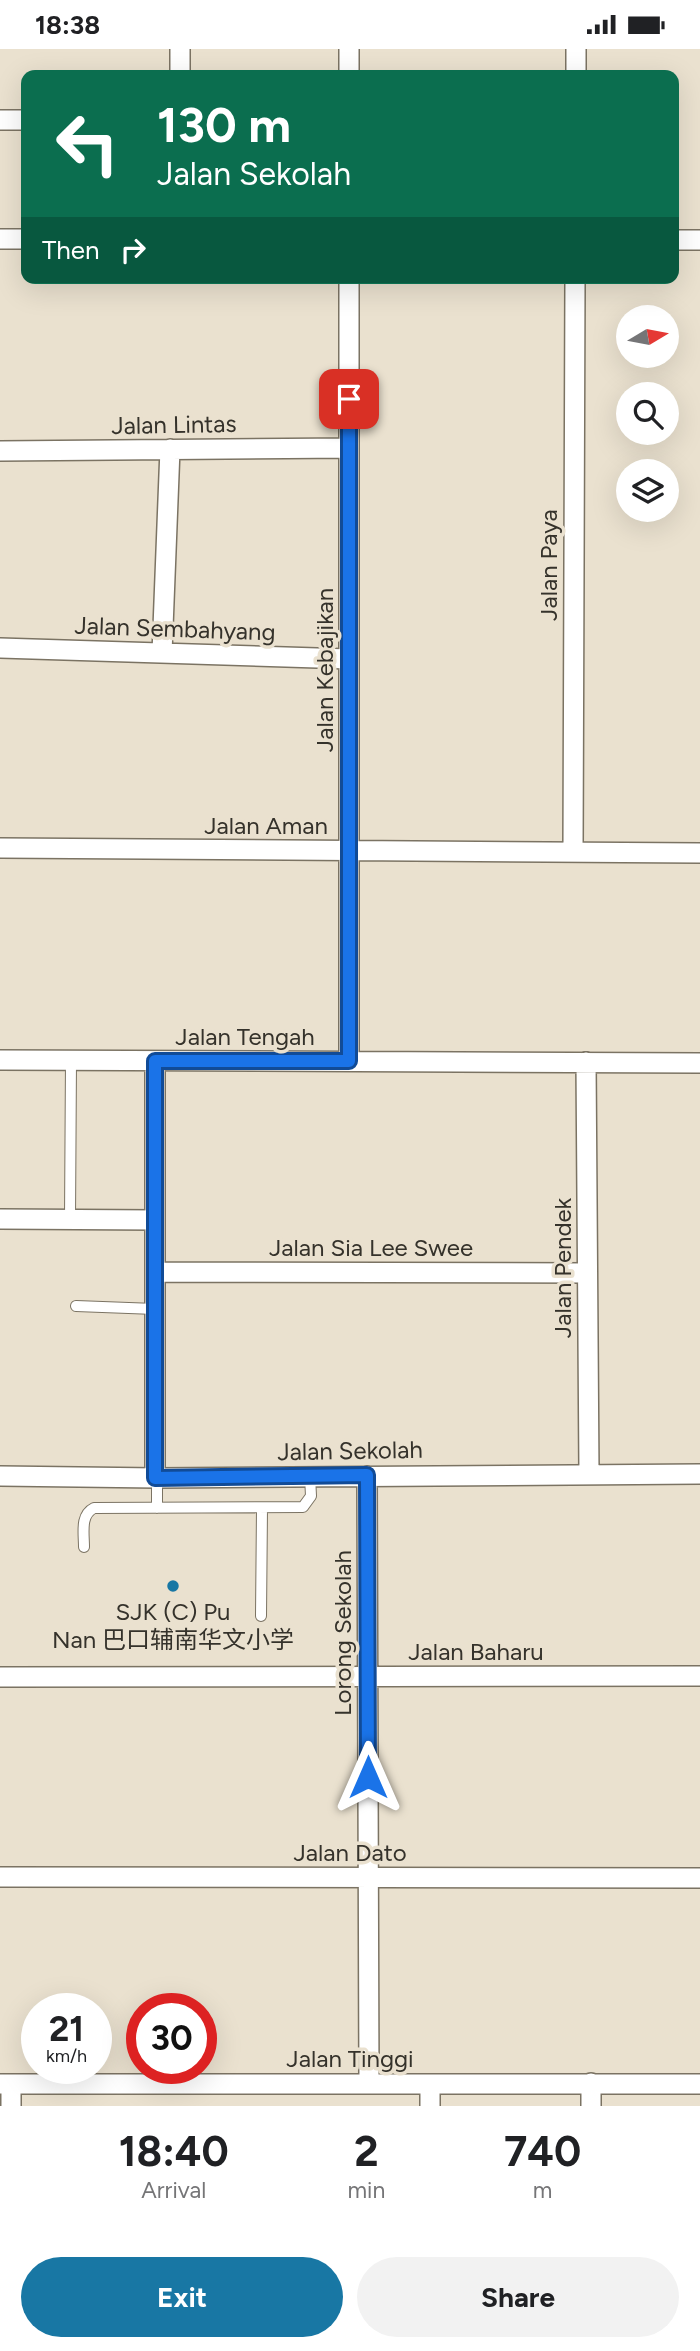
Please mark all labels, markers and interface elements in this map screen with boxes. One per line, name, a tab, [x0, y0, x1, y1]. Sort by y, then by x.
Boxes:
text: 18:38	[35, 9, 100, 41]
text: 130 m	[157, 95, 291, 154]
icon: left	[42, 98, 133, 189]
text: Jalan Sekolah	[157, 155, 351, 193]
icon: right	[114, 231, 152, 269]
text: Then	[42, 234, 100, 266]
north arrow	[616, 305, 679, 367]
map controls	[616, 305, 679, 522]
pin	[319, 369, 379, 429]
icon: arrive	[330, 380, 368, 418]
button: search	[616, 382, 679, 445]
street label: Jalan Lintas	[111, 409, 237, 440]
button: layers	[616, 459, 679, 522]
street label: Jalan Paya	[534, 509, 563, 621]
street label: Jalan Kebajikan	[310, 588, 339, 752]
street label: Jalan Sembahyang	[74, 610, 276, 647]
street label: Jalan Aman	[204, 811, 328, 840]
street label: Jalan Tengah	[175, 1022, 315, 1051]
street label: Jalan Pendek	[548, 1197, 577, 1338]
street label: Jalan Sia Lee Swee	[269, 1233, 473, 1262]
street label: Jalan Sekolah	[277, 1435, 423, 1466]
street label: Lorong Sekolah	[328, 1550, 357, 1716]
marker: SJK (C) Pu Nan 巴口辅南华文小学	[165, 1578, 181, 1594]
place label: SJK (C) Pu Nan 巴口辅南华文小学	[52, 1597, 294, 1654]
street label: Jalan Baharu	[408, 1637, 544, 1666]
position arrow	[331, 1740, 405, 1814]
street label: Jalan Dato	[293, 1838, 407, 1867]
speed limit sign: 30	[126, 1993, 217, 2084]
text: 21	[49, 2008, 84, 2050]
street label: Jalan Tinggi	[286, 2044, 414, 2073]
text: km/h	[46, 2045, 87, 2067]
text: 18:40	[119, 2126, 229, 2177]
text: 2	[354, 2126, 379, 2177]
text: 740	[504, 2126, 581, 2177]
text: Arrival	[141, 2176, 206, 2204]
text: min	[347, 2176, 385, 2204]
text: m	[533, 2176, 552, 2204]
button: Exit	[21, 2257, 343, 2337]
button: Share	[357, 2257, 679, 2337]

